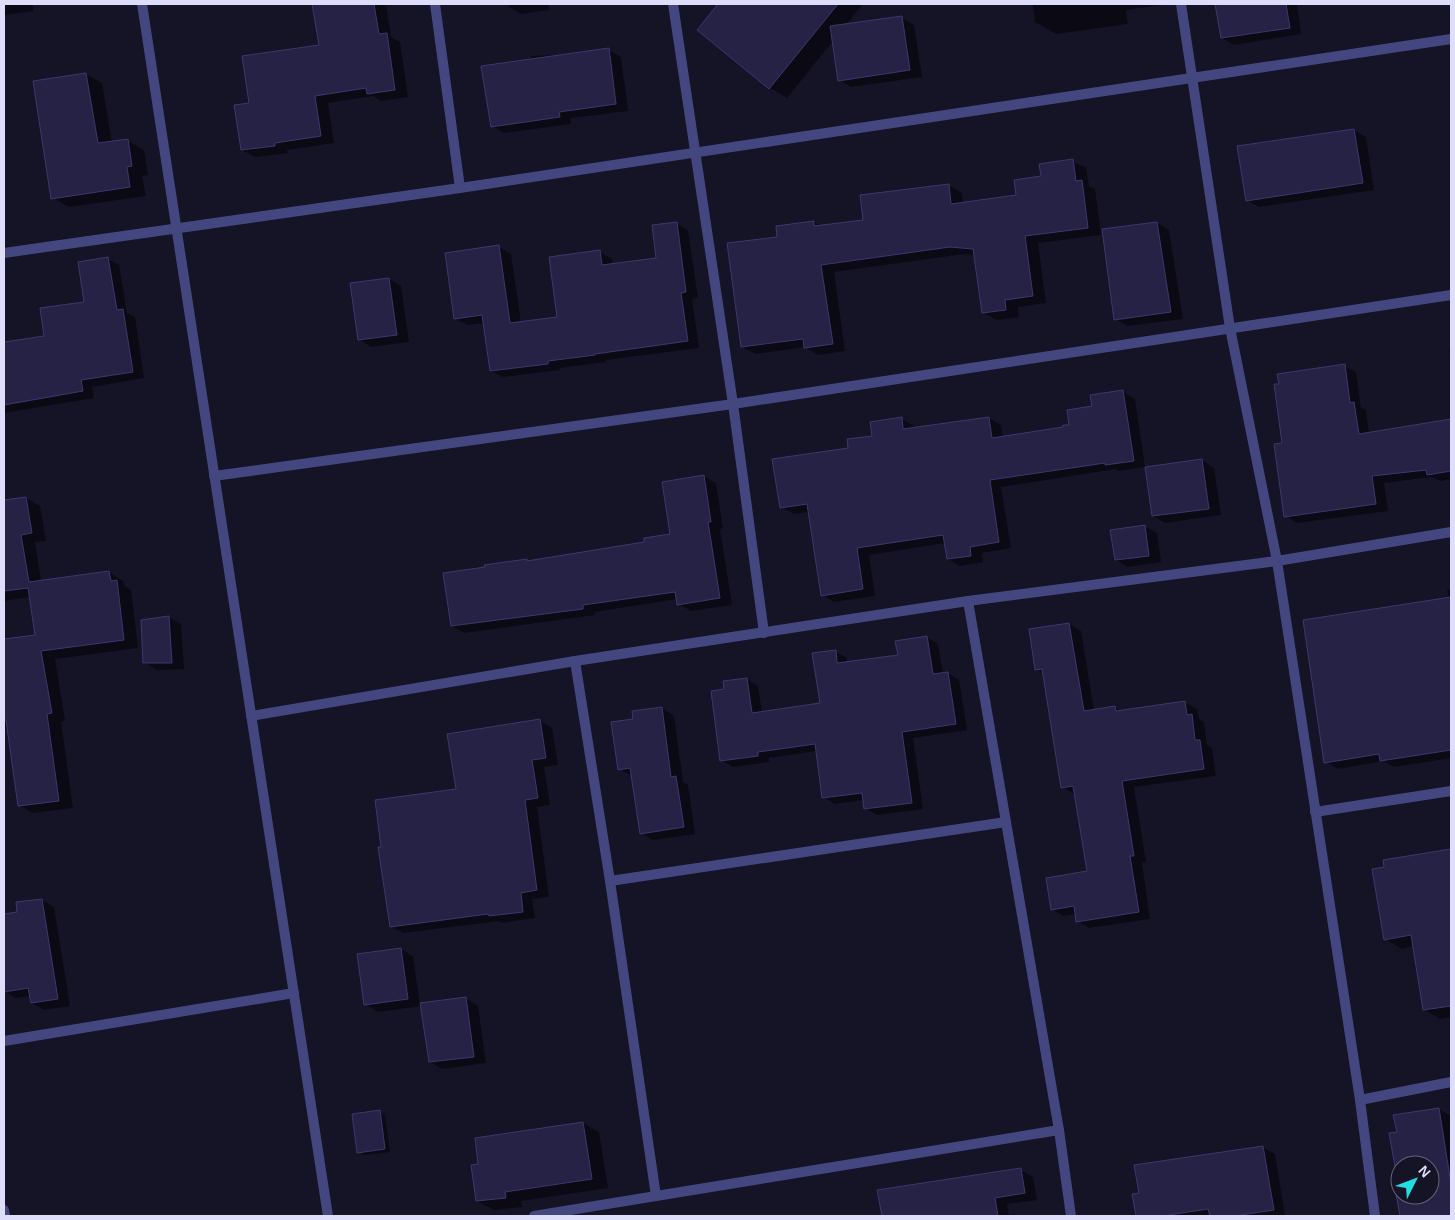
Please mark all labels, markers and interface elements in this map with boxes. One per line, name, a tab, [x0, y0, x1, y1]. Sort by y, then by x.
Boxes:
north arrow	[1390, 1155, 1440, 1205]
text: N	[1415, 1162, 1434, 1180]

